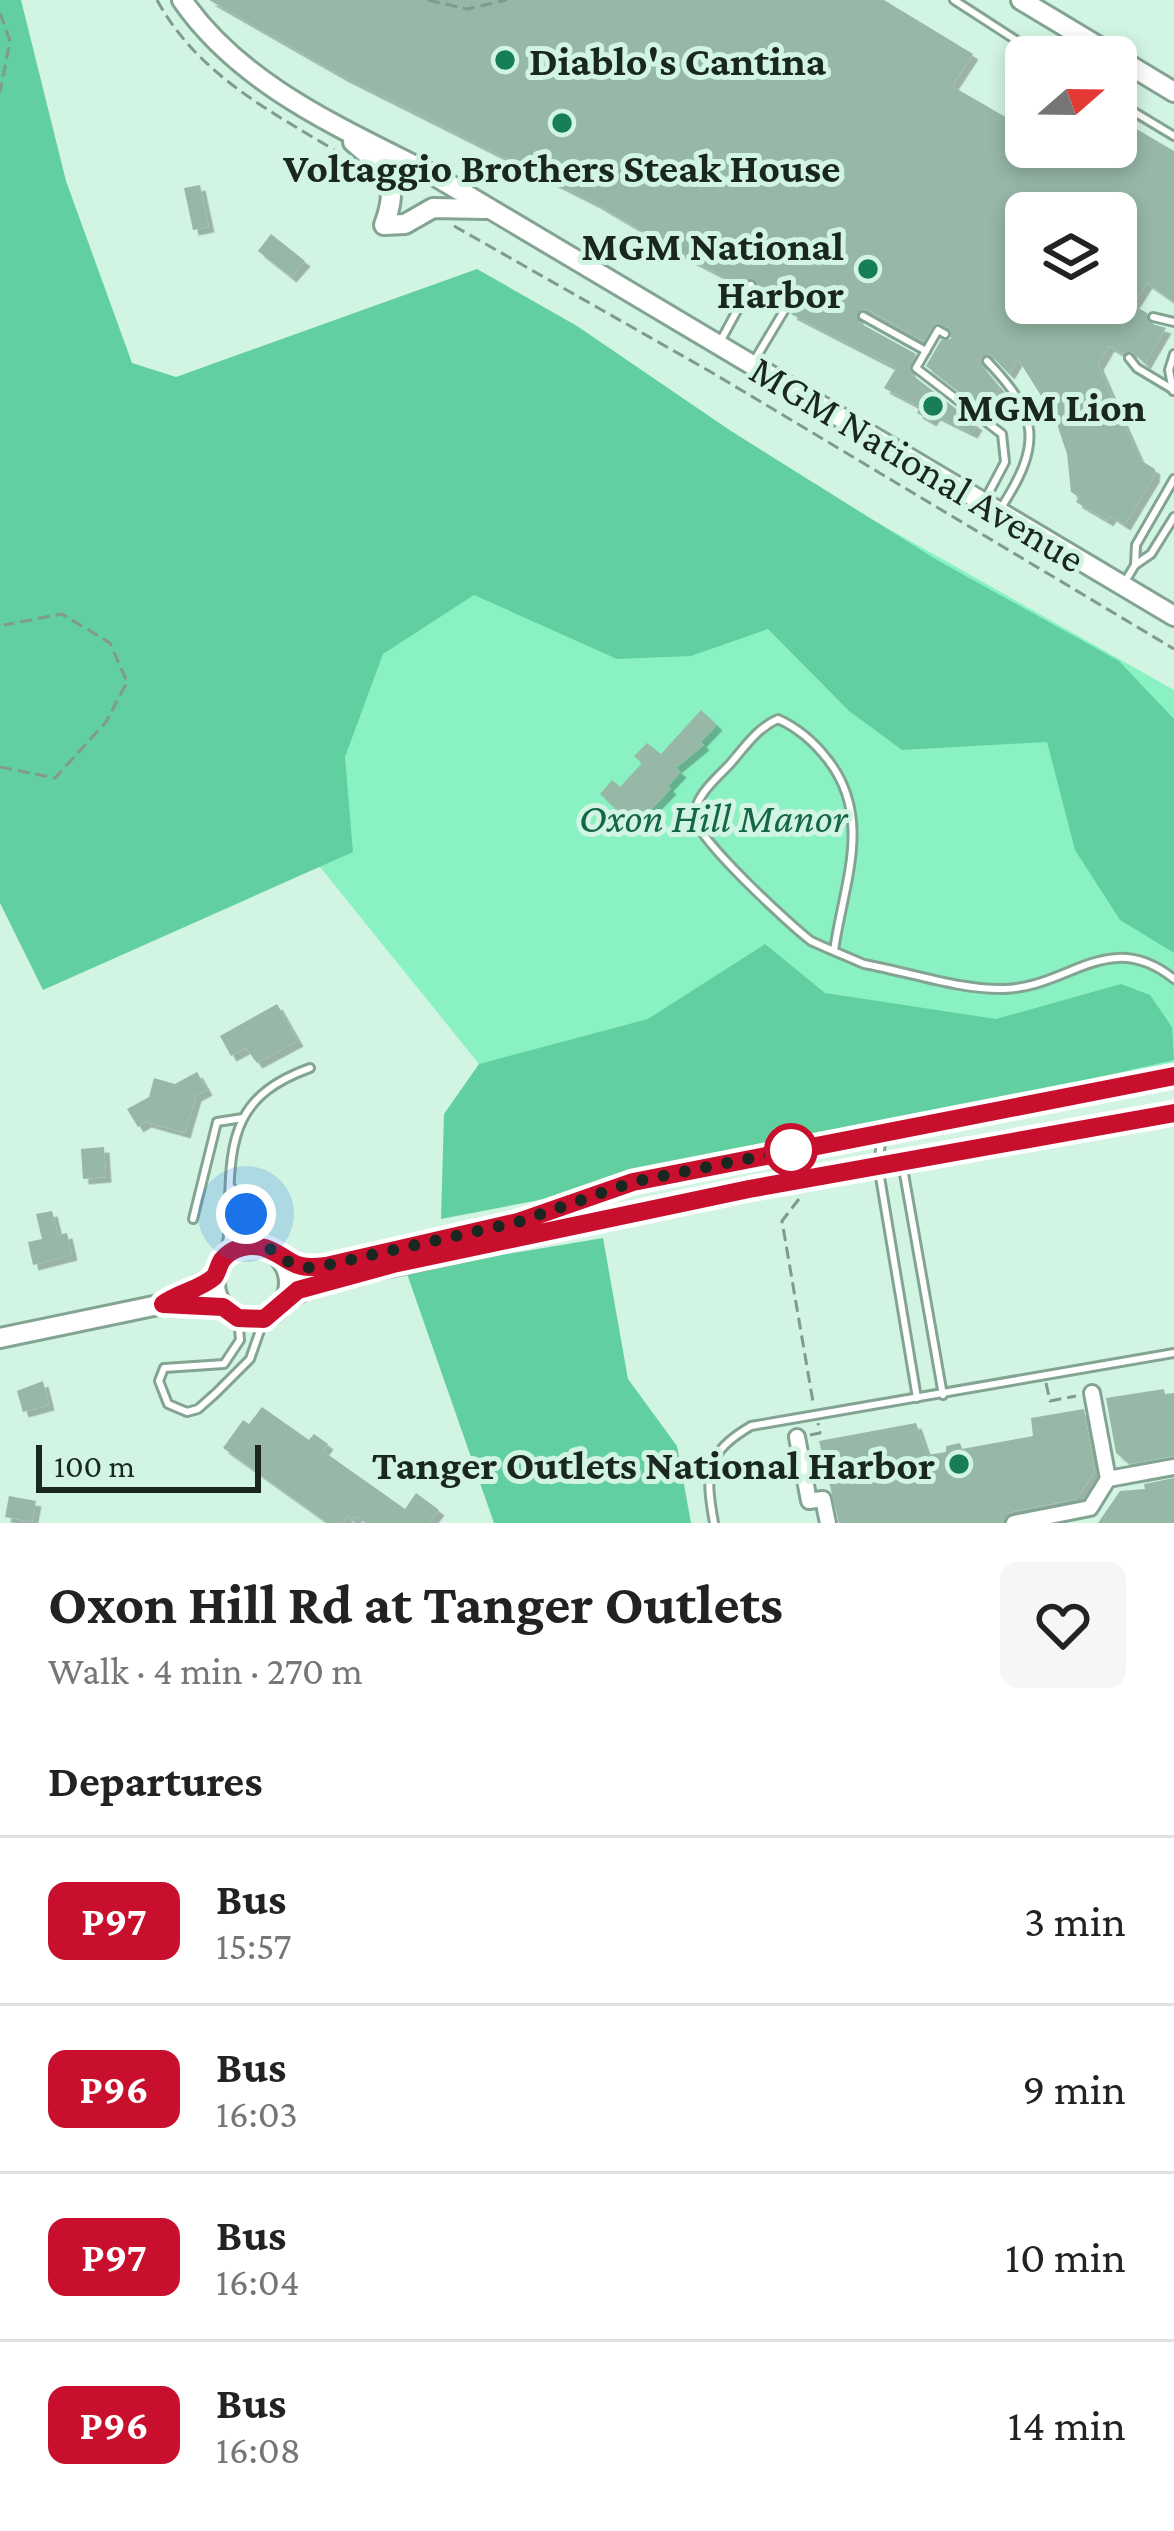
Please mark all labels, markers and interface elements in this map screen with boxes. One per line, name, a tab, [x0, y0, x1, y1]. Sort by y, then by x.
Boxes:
north arrow	[1005, 36, 1137, 168]
map controls	[1005, 36, 1137, 324]
place label: Diablo's Cantina	[529, 37, 827, 84]
marker: Diablo's Cantina	[492, 47, 518, 73]
marker: Voltaggio Brothers Steak House	[549, 110, 575, 136]
place label: Voltaggio Brothers Steak House	[282, 144, 841, 191]
button: layers	[1005, 192, 1137, 324]
place label: MGM National Harbor	[581, 222, 844, 317]
marker: MGM National Harbor	[855, 256, 881, 282]
street label: MGM National Avenue	[742, 345, 1093, 582]
place label: MGM Lion	[957, 383, 1146, 430]
marker: MGM Lion	[920, 393, 946, 419]
park label: Oxon Hill Manor	[579, 794, 849, 841]
unlabelled marker	[766, 1125, 816, 1175]
your location	[216, 1184, 276, 1244]
scale bar	[36, 1439, 261, 1492]
place label: Tanger Outlets National Harbor	[372, 1441, 935, 1488]
text: 100 m	[54, 1447, 135, 1484]
marker: Tanger Outlets National Harbor	[946, 1451, 972, 1477]
button: heart	[1000, 1562, 1126, 1688]
text: Oxon Hill Rd at Tanger Outlets	[48, 1572, 783, 1635]
text: Walk · 4 min · 270 m	[48, 1649, 363, 1692]
text: Departures	[48, 1756, 263, 1806]
text: Bus	[216, 1874, 286, 1924]
text: 3 min	[1024, 1896, 1126, 1946]
text: P97	[81, 1897, 147, 1944]
text: 15:57	[216, 1924, 292, 1967]
text: Bus	[216, 2042, 286, 2092]
text: 9 min	[1023, 2064, 1126, 2114]
text: P96	[79, 2065, 149, 2112]
text: 16:03	[216, 2092, 298, 2135]
text: Bus	[216, 2210, 286, 2260]
text: 10 min	[1005, 2232, 1126, 2282]
text: P97	[81, 2233, 147, 2280]
text: 16:04	[216, 2260, 300, 2303]
text: Bus	[216, 2378, 286, 2428]
text: 14 min	[1008, 2400, 1126, 2450]
text: P96	[79, 2401, 149, 2448]
text: 16:08	[216, 2428, 301, 2471]

